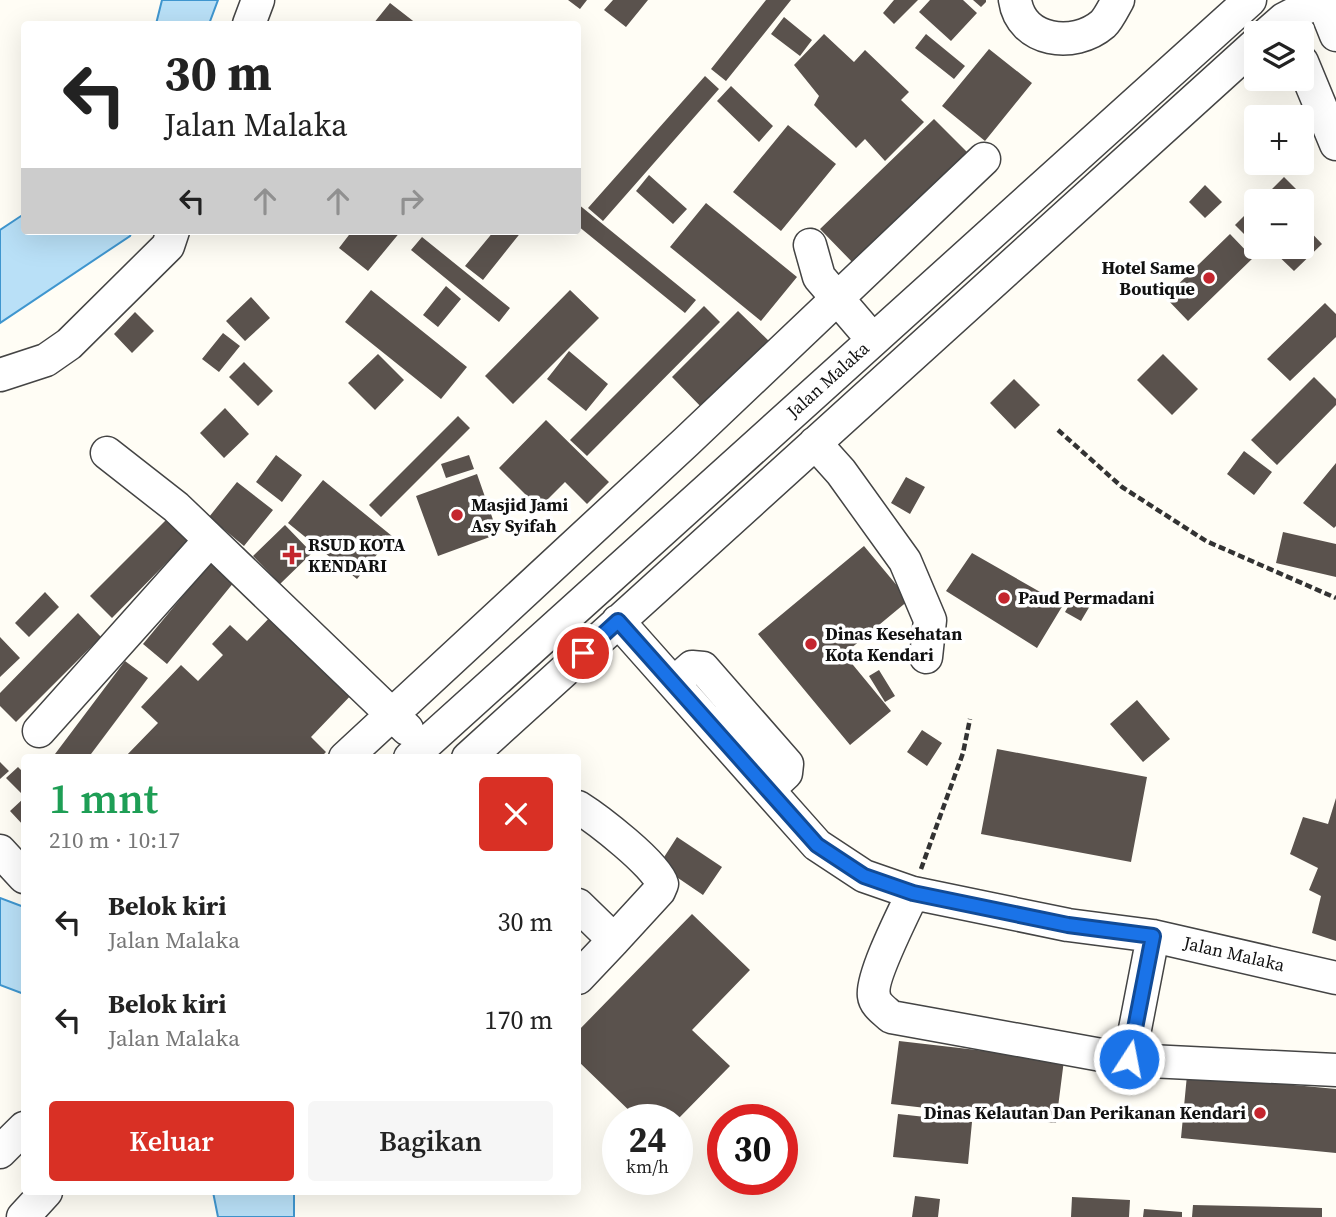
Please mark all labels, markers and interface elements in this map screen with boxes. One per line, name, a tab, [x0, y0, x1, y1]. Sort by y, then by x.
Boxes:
map controls	[1244, 21, 1314, 259]
button: layers	[1244, 21, 1314, 91]
text: 30 m	[164, 39, 272, 106]
icon: left	[49, 49, 140, 140]
text: Jalan Malaka	[164, 103, 347, 147]
button: +	[1244, 105, 1314, 175]
icon: left	[173, 182, 211, 220]
icon: ahead	[246, 182, 284, 220]
icon: ahead	[319, 182, 357, 220]
icon: right	[392, 182, 430, 220]
button: −	[1244, 189, 1314, 259]
place label: Hotel Same Boutique	[1102, 255, 1195, 301]
marker: Hotel Same Boutique	[1201, 270, 1217, 286]
street label: Jalan Malaka	[780, 335, 875, 424]
place label: Masjid Jami Asy Syifah	[471, 492, 568, 538]
marker: Masjid Jami Asy Syifah	[449, 507, 465, 523]
place label: RSUD KOTA KENDARI	[308, 532, 405, 578]
marker: RSUD KOTA KENDARI	[282, 545, 302, 565]
place label: Paud Permadani	[1018, 585, 1155, 610]
marker: Paud Permadani	[996, 590, 1012, 606]
place label: Dinas Kesehatan Kota Kendari	[825, 621, 962, 667]
pin	[553, 623, 613, 683]
icon: arrive	[564, 634, 602, 672]
marker: Dinas Kesehatan Kota Kendari	[803, 636, 819, 652]
text: 1 mnt	[49, 769, 158, 827]
button: close	[479, 777, 553, 851]
text: 210 m · 10:17	[49, 824, 180, 856]
text: Belok kiri	[108, 888, 226, 924]
icon: left	[49, 903, 87, 941]
text: 30 m	[498, 904, 553, 940]
text: Jalan Malaka	[108, 924, 240, 956]
street label: Jalan Malaka	[1180, 930, 1288, 977]
text: Belok kiri	[108, 986, 226, 1022]
icon: left	[49, 1001, 87, 1039]
text: 170 m	[485, 1002, 553, 1038]
text: Jalan Malaka	[108, 1022, 240, 1054]
position arrow	[1092, 1022, 1166, 1096]
place label: Dinas Kelautan Dan Perikanan Kendari	[924, 1100, 1246, 1125]
button: Keluar	[49, 1101, 294, 1181]
button: Bagikan	[308, 1101, 553, 1181]
speed limit sign: 30	[707, 1104, 798, 1195]
marker: Dinas Kelautan Dan Perikanan Kendari	[1252, 1105, 1268, 1121]
text: 24	[629, 1116, 666, 1164]
text: km/h	[626, 1154, 669, 1179]

